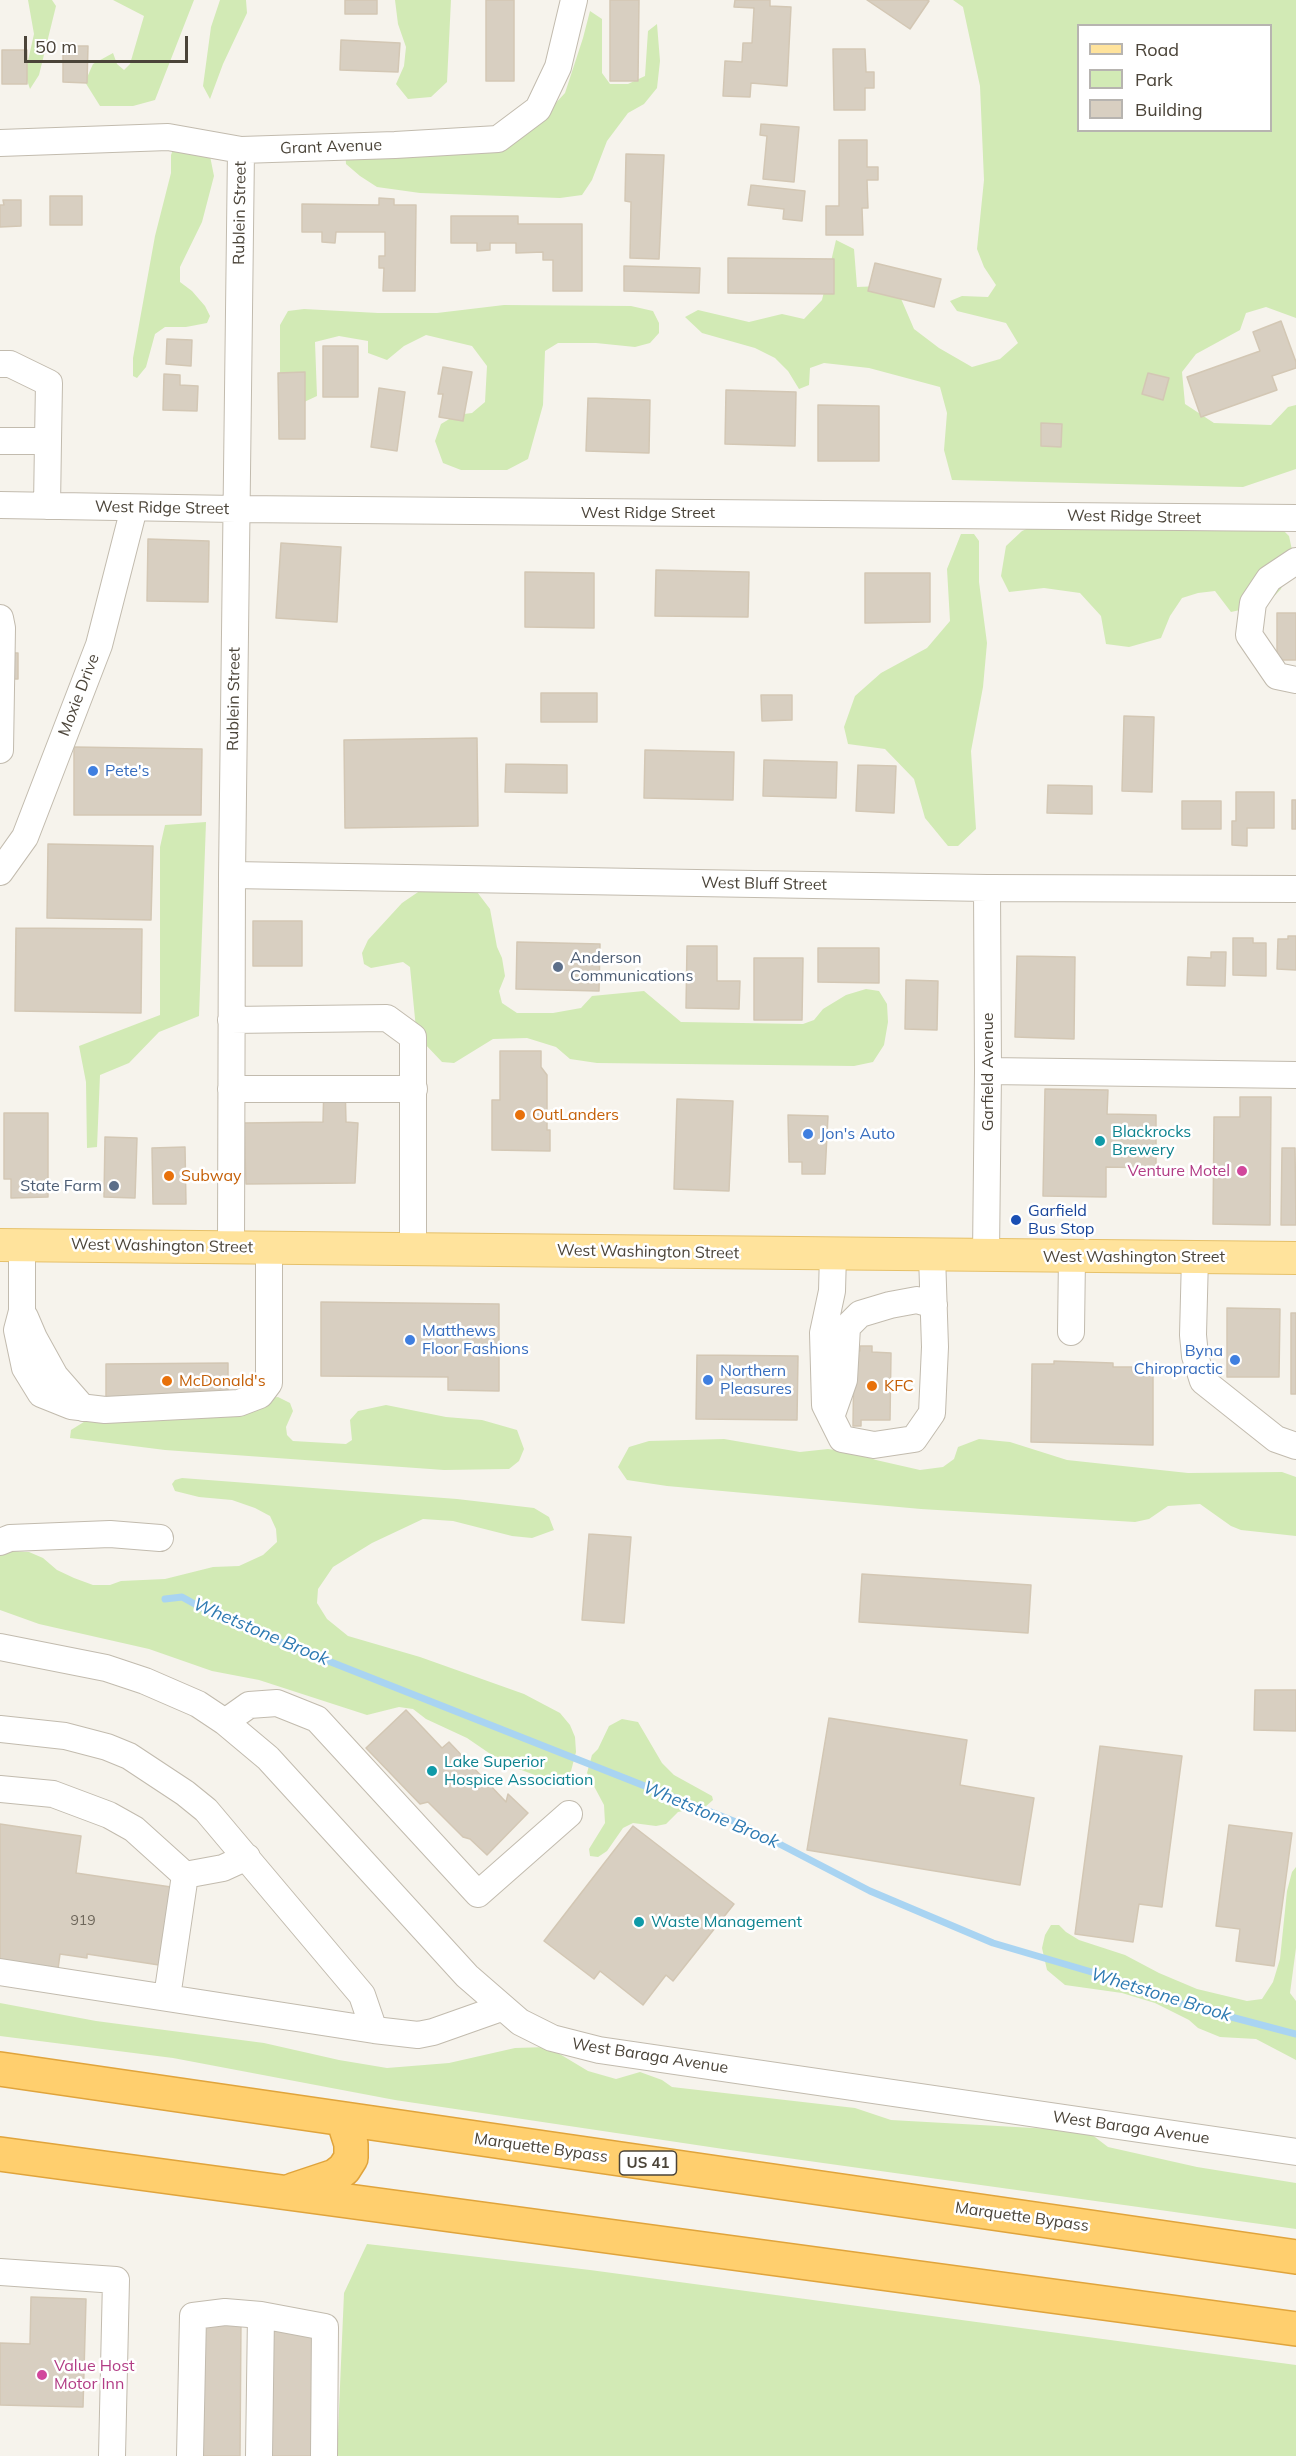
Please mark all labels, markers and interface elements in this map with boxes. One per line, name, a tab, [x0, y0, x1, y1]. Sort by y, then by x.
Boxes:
scale bar	[27, 24, 190, 62]
legend	[1077, 24, 1272, 132]
text: 50 m	[35, 35, 77, 58]
text: Road	[1135, 38, 1179, 61]
text: Park	[1135, 68, 1173, 91]
text: Building	[1135, 98, 1203, 121]
street label: Grant Avenue	[280, 136, 382, 158]
street label: Rublein Street	[229, 161, 251, 265]
street label: West Ridge Street	[95, 497, 229, 519]
street label: West Ridge Street	[581, 503, 715, 523]
street label: West Ridge Street	[1067, 506, 1201, 528]
street label: Rublein Street	[223, 647, 245, 751]
street label: Moxie Drive	[55, 651, 103, 739]
place label: Pete's	[105, 761, 149, 781]
marker: Pete's	[86, 764, 100, 778]
street label: West Bluff Street	[701, 873, 827, 895]
place label: Anderson Communications	[570, 948, 693, 986]
marker: Anderson Communications	[551, 960, 565, 974]
street label: Garfield Avenue	[978, 1013, 998, 1131]
place label: OutLanders	[532, 1105, 619, 1125]
marker: OutLanders	[513, 1108, 527, 1122]
place label: Blackrocks Brewery	[1112, 1122, 1191, 1160]
place label: Jon's Auto	[820, 1124, 895, 1144]
marker: Jon's Auto	[801, 1127, 815, 1141]
marker: Blackrocks Brewery	[1093, 1134, 1107, 1148]
place label: Venture Motel	[1127, 1161, 1230, 1181]
marker: Venture Motel	[1235, 1164, 1249, 1178]
place label: Subway	[181, 1166, 241, 1186]
marker: Subway	[162, 1169, 176, 1183]
place label: State Farm	[20, 1176, 102, 1196]
marker: State Farm	[107, 1179, 121, 1193]
place label: Garfield Bus Stop	[1028, 1201, 1094, 1239]
marker: Garfield Bus Stop	[1009, 1213, 1023, 1227]
street label: West Washington Street	[71, 1235, 253, 1257]
street label: West Washington Street	[557, 1241, 739, 1263]
street label: West Washington Street	[1043, 1247, 1225, 1267]
place label: Matthews Floor Fashions	[422, 1321, 529, 1359]
marker: Matthews Floor Fashions	[403, 1333, 417, 1347]
place label: Byna Chiropractic	[1134, 1341, 1223, 1379]
marker: Byna Chiropractic	[1228, 1353, 1242, 1367]
place label: Northern Pleasures	[720, 1361, 792, 1399]
place label: McDonald's	[179, 1371, 266, 1391]
marker: Northern Pleasures	[701, 1373, 715, 1387]
marker: McDonald's	[160, 1374, 174, 1388]
place label: KFC	[884, 1376, 914, 1396]
marker: KFC	[865, 1379, 879, 1393]
water label: Whetstone Brook	[190, 1594, 332, 1670]
place label: Lake Superior Hospice Association	[444, 1752, 593, 1790]
marker: Lake Superior Hospice Association	[425, 1764, 439, 1778]
water label: Whetstone Brook	[640, 1777, 782, 1853]
place label: Waste Management	[651, 1912, 802, 1932]
house number: 919	[70, 1913, 96, 1929]
marker: Waste Management	[632, 1915, 646, 1929]
water label: Whetstone Brook	[1088, 1963, 1234, 2027]
street label: West Baraga Avenue	[570, 2034, 730, 2078]
street label: West Baraga Avenue	[1051, 2107, 1211, 2149]
street label: Marquette Bypass	[473, 2129, 609, 2167]
road number: US 41	[620, 2151, 676, 2175]
street label: Marquette Bypass	[954, 2198, 1090, 2236]
place label: Value Host Motor Inn	[54, 2356, 135, 2394]
marker: Value Host Motor Inn	[35, 2368, 49, 2382]

